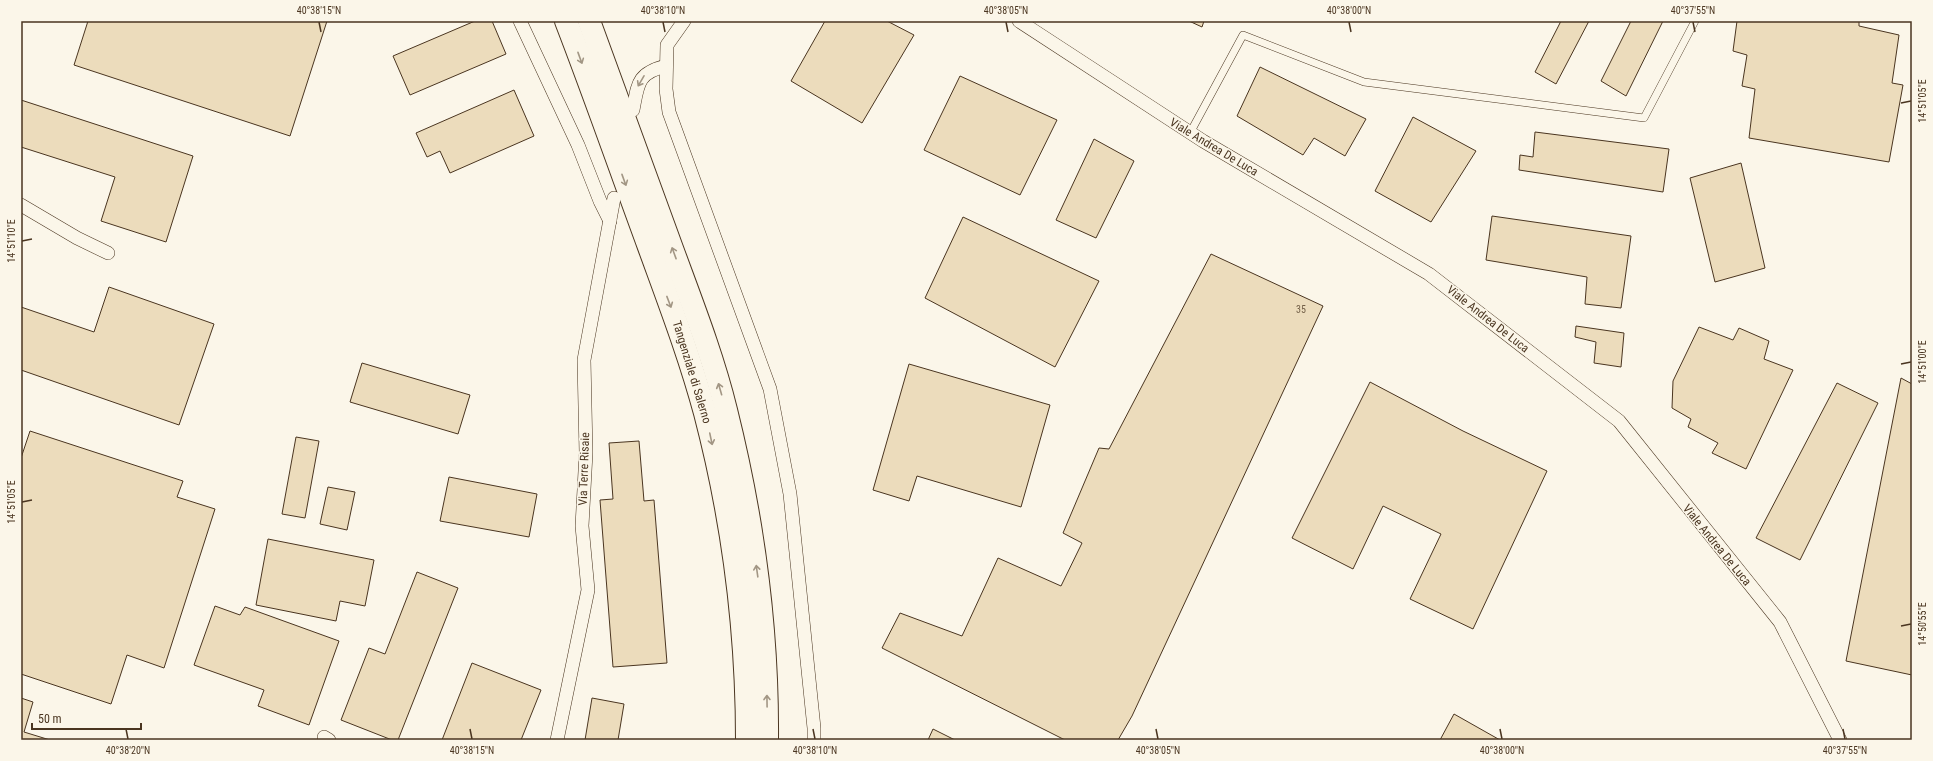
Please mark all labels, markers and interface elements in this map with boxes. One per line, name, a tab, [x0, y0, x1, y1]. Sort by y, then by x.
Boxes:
text: 40°38'15"N	[297, 5, 341, 16]
text: 40°38'10"N	[641, 5, 685, 16]
text: 40°38'05"N	[984, 5, 1028, 16]
text: 40°38'00"N	[1327, 5, 1371, 16]
text: 40°37'55"N	[1671, 5, 1715, 16]
one-way arrow	[577, 51, 585, 63]
one-way arrow	[636, 75, 644, 87]
text: 14°51'05"E	[1917, 79, 1928, 123]
street label: Viale Andrea De Luca	[1167, 115, 1261, 179]
one-way arrow	[621, 173, 629, 185]
text: 14°51'10"E	[6, 219, 17, 263]
one-way arrow	[669, 248, 677, 260]
street label: Viale Andrea De Luca	[1444, 283, 1532, 356]
one-way arrow	[666, 295, 674, 307]
house number: 35	[1296, 304, 1306, 315]
street label: Tangenziale di Salerno	[670, 319, 714, 425]
text: 14°51'00"E	[1917, 340, 1928, 384]
one-way arrow	[716, 383, 723, 396]
street label: Via Terre Risaie	[576, 432, 592, 506]
one-way arrow	[707, 433, 715, 446]
text: 14°51'05"E	[6, 480, 17, 524]
street label: Viale Andrea De Luca	[1680, 502, 1754, 589]
one-way arrow	[753, 565, 761, 578]
text: 14°50'55"E	[1917, 602, 1928, 646]
one-way arrow	[763, 695, 771, 708]
scale bar	[32, 705, 141, 731]
text: 50 m	[38, 712, 62, 726]
text: 40°38'20"N	[106, 745, 150, 756]
text: 40°38'15"N	[450, 745, 494, 756]
text: 40°38'10"N	[793, 745, 837, 756]
text: 40°38'05"N	[1136, 745, 1180, 756]
text: 40°38'00"N	[1480, 745, 1524, 756]
text: 40°37'55"N	[1823, 745, 1867, 756]

